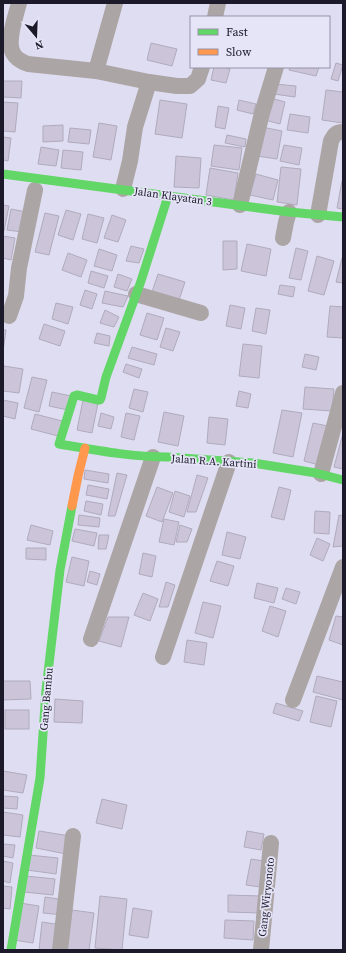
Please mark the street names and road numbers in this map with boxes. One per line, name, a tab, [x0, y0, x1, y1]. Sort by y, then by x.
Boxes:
street label: Jalan Klayatan 3	[132, 183, 213, 209]
street label: Jalan R.A. Kartini	[170, 451, 257, 472]
street label: Gang Bambu	[36, 666, 57, 731]
street label: Gang Wiryonoto	[255, 857, 278, 937]

